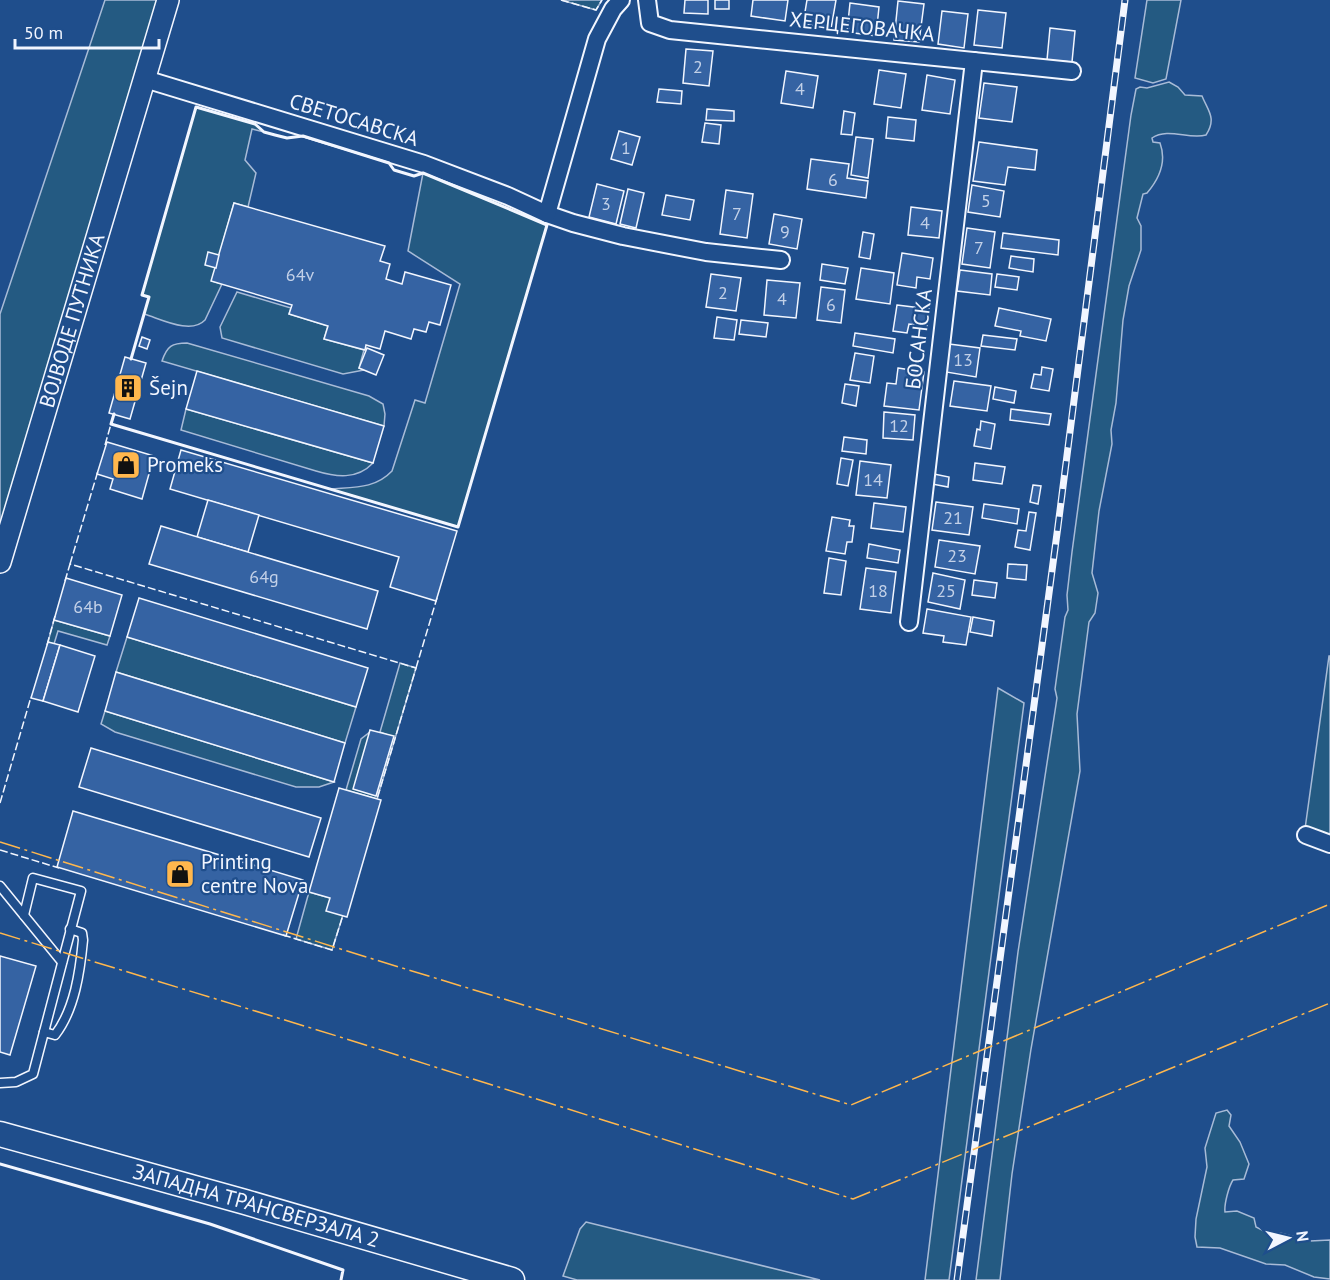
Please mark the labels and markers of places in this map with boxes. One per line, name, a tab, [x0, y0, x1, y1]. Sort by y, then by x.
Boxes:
building icon: Šejn	[112, 372, 144, 404]
place label: Šejn	[149, 374, 188, 401]
shop icon: Promeks	[110, 449, 142, 481]
place label: Promeks	[147, 451, 223, 478]
place label: Printing centre Nova	[201, 848, 308, 899]
shop icon: Printing centre Nova	[164, 858, 196, 890]

